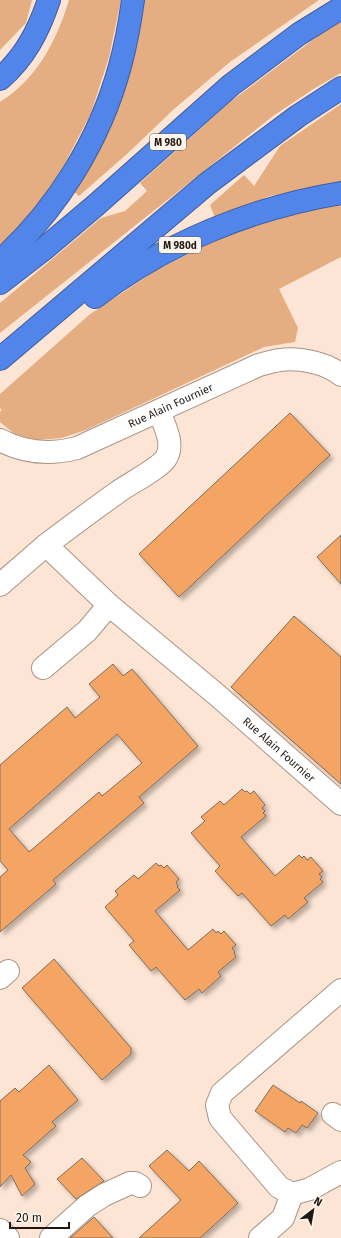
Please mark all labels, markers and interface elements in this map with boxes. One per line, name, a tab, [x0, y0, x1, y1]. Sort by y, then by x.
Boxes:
road number: M 980	[150, 134, 186, 150]
road number: M 980d	[159, 237, 201, 253]
street label: Rue Alain Fournier	[126, 381, 216, 431]
street label: Rue Alain Fournier	[240, 715, 318, 786]
north arrow	[293, 1190, 333, 1230]
text: N	[311, 1194, 324, 1209]
scale bar	[10, 1204, 69, 1230]
text: 20 m	[16, 1211, 42, 1225]

